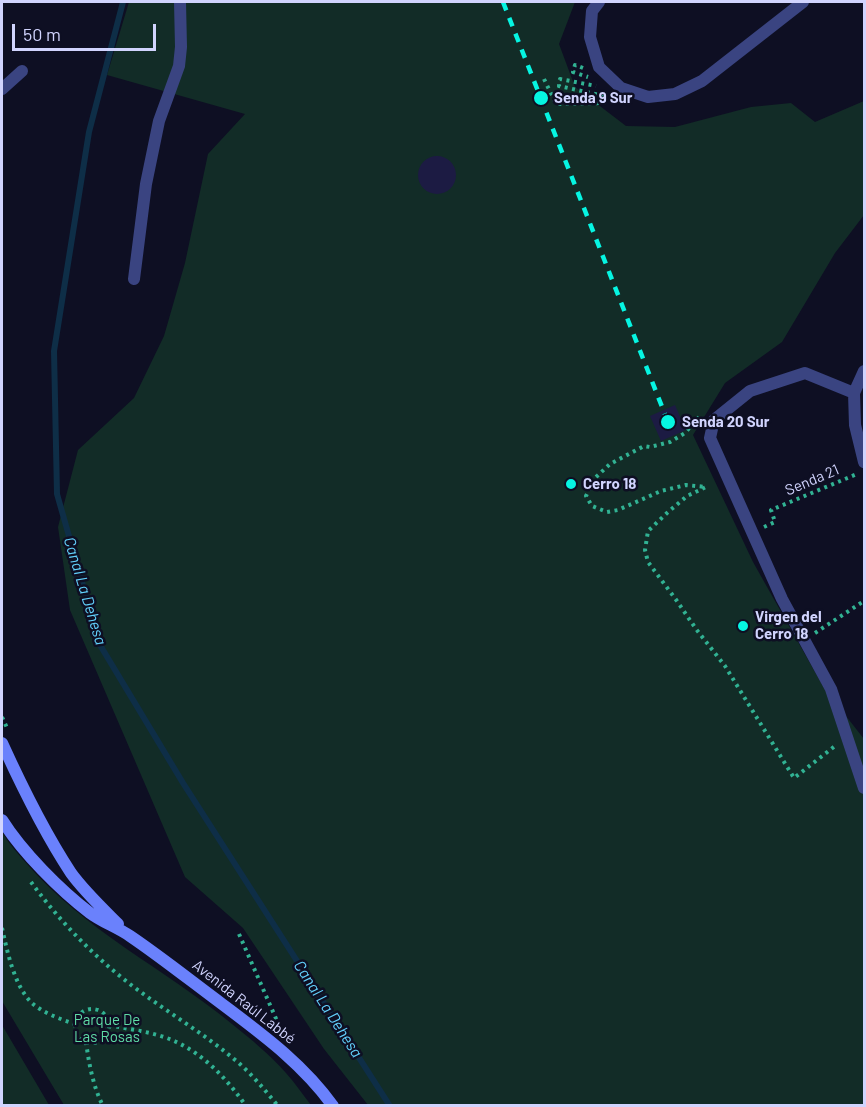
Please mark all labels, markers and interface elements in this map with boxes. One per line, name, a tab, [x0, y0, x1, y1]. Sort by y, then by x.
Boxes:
scale bar	[15, 12, 159, 50]
text: 50 m	[23, 23, 61, 45]
marker: Senda 9 Sur	[532, 89, 550, 107]
place label: Senda 9 Sur	[554, 89, 632, 107]
marker: Senda 20 Sur	[659, 413, 677, 431]
place label: Senda 20 Sur	[682, 413, 769, 431]
street label: Senda 21	[782, 461, 842, 499]
place label: Cerro 18	[583, 475, 636, 493]
marker: Cerro 18	[564, 477, 578, 491]
water label: Canal La Dehesa	[59, 535, 111, 647]
place label: Virgen del Cerro 18	[755, 608, 822, 643]
marker: Virgen del Cerro 18	[736, 619, 750, 633]
street label: Avenida Raúl Labbé	[189, 956, 299, 1048]
water label: Canal La Dehesa	[290, 957, 366, 1061]
park label: Parque De Las Rosas	[74, 1011, 140, 1046]

